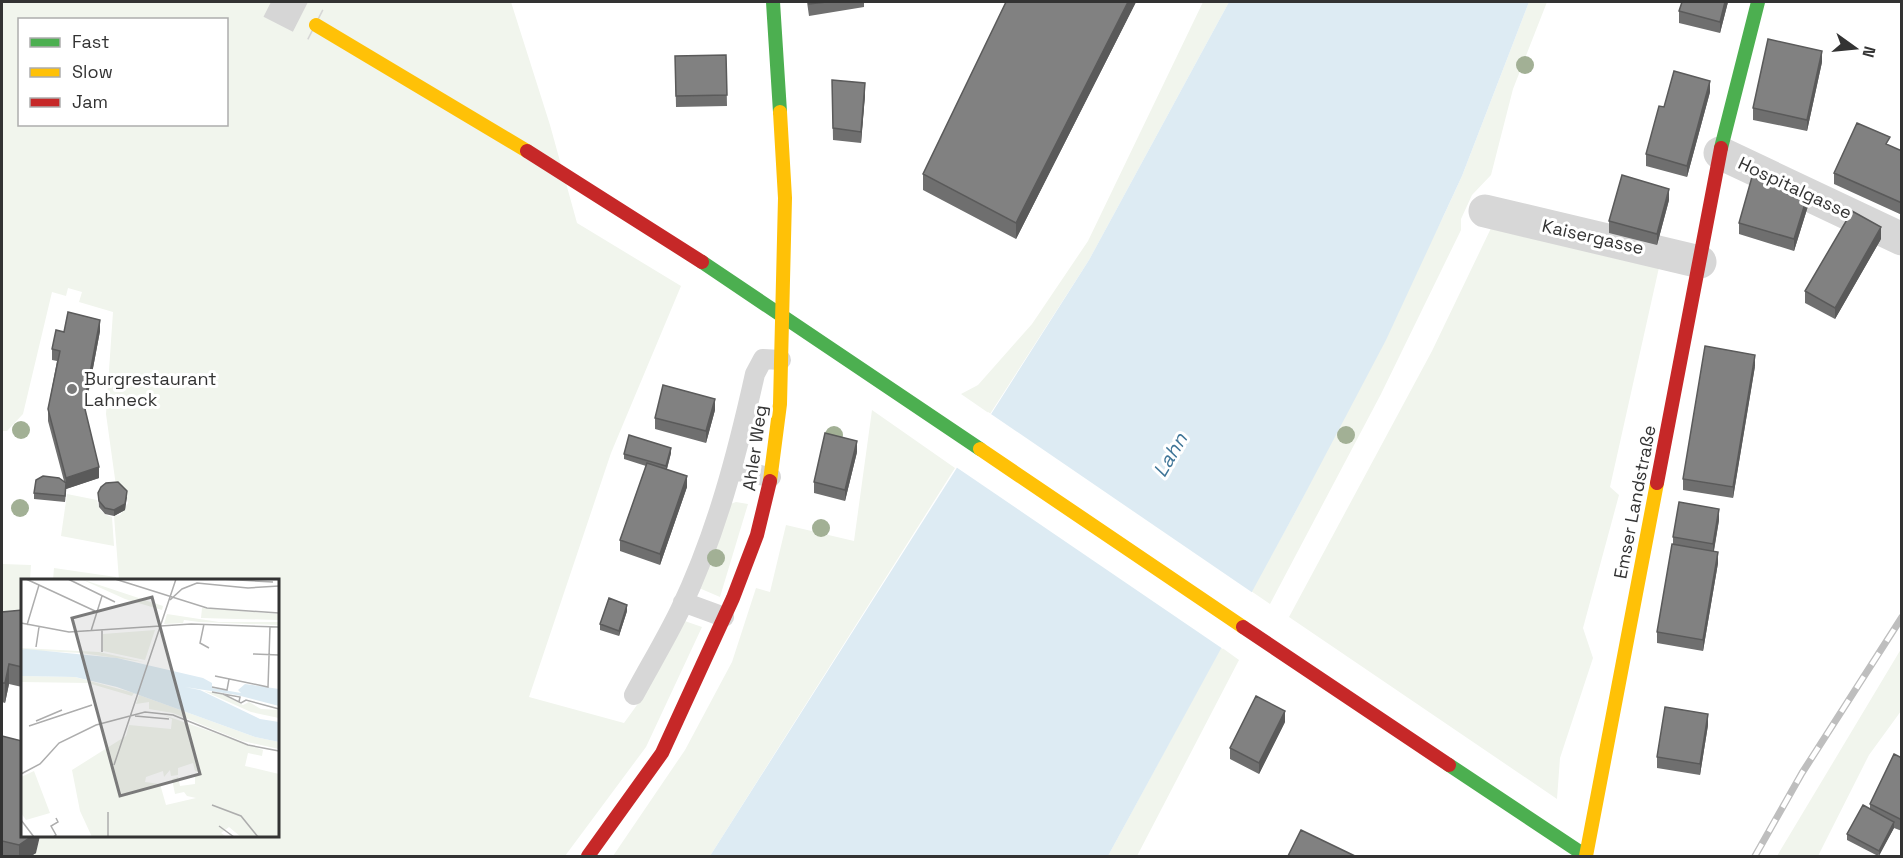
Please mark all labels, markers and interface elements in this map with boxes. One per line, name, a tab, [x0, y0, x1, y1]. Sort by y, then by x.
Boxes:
legend	[18, 18, 228, 126]
north arrow	[1825, 18, 1885, 78]
text: Fast	[72, 30, 109, 53]
text: N	[1857, 44, 1881, 60]
text: Slow	[72, 60, 113, 83]
text: Jam	[72, 90, 108, 113]
street label: Hospitalgasse	[1735, 151, 1856, 224]
street label: Kaisergasse	[1540, 214, 1646, 259]
place label: Burgrestaurant Lahneck	[84, 367, 217, 411]
marker: Burgrestaurant Lahneck	[65, 382, 79, 396]
street label: Ahler Weg	[737, 404, 772, 492]
street label: Emser Landstraße	[1608, 423, 1661, 581]
water label: Lahn	[1147, 428, 1193, 482]
inset map	[21, 579, 279, 837]

